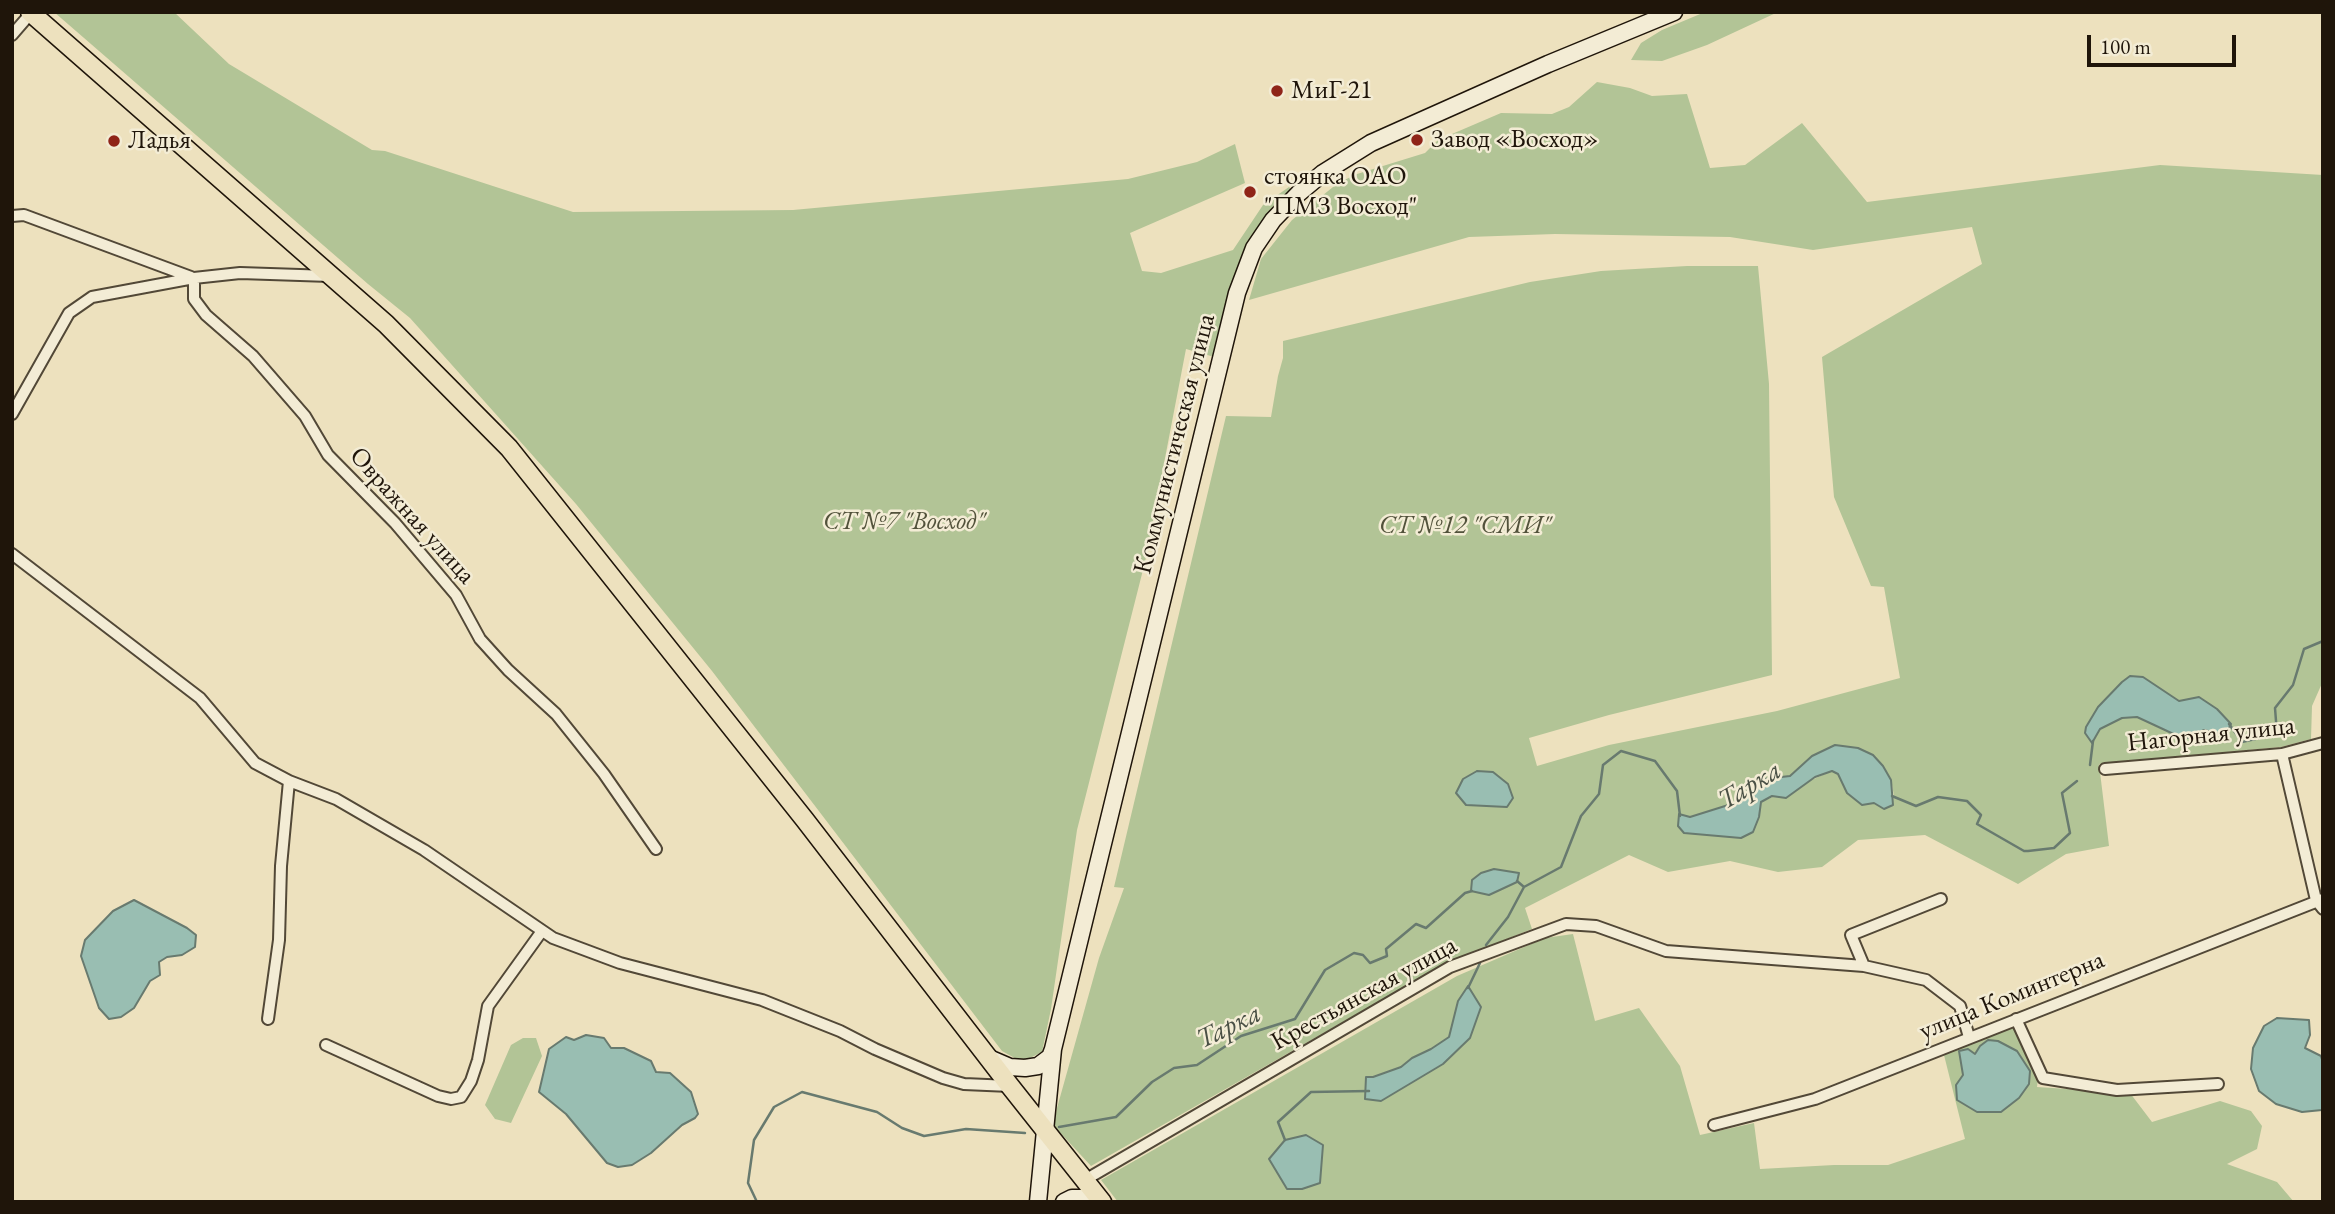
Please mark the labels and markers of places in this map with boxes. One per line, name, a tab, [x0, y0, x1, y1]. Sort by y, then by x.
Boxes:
place label: МиГ-21	[1291, 75, 1372, 107]
marker: МиГ-21	[1269, 83, 1285, 99]
place label: Завод «Восход»	[1431, 124, 1598, 156]
place label: Ладья	[128, 125, 191, 157]
marker: Завод «Восход»	[1409, 132, 1425, 148]
marker: Ладья	[106, 133, 122, 149]
place label: стоянка ОАО "ПМЗ Восход"	[1264, 161, 1417, 222]
marker: стоянка ОАО "ПМЗ Восход"	[1242, 184, 1258, 200]

